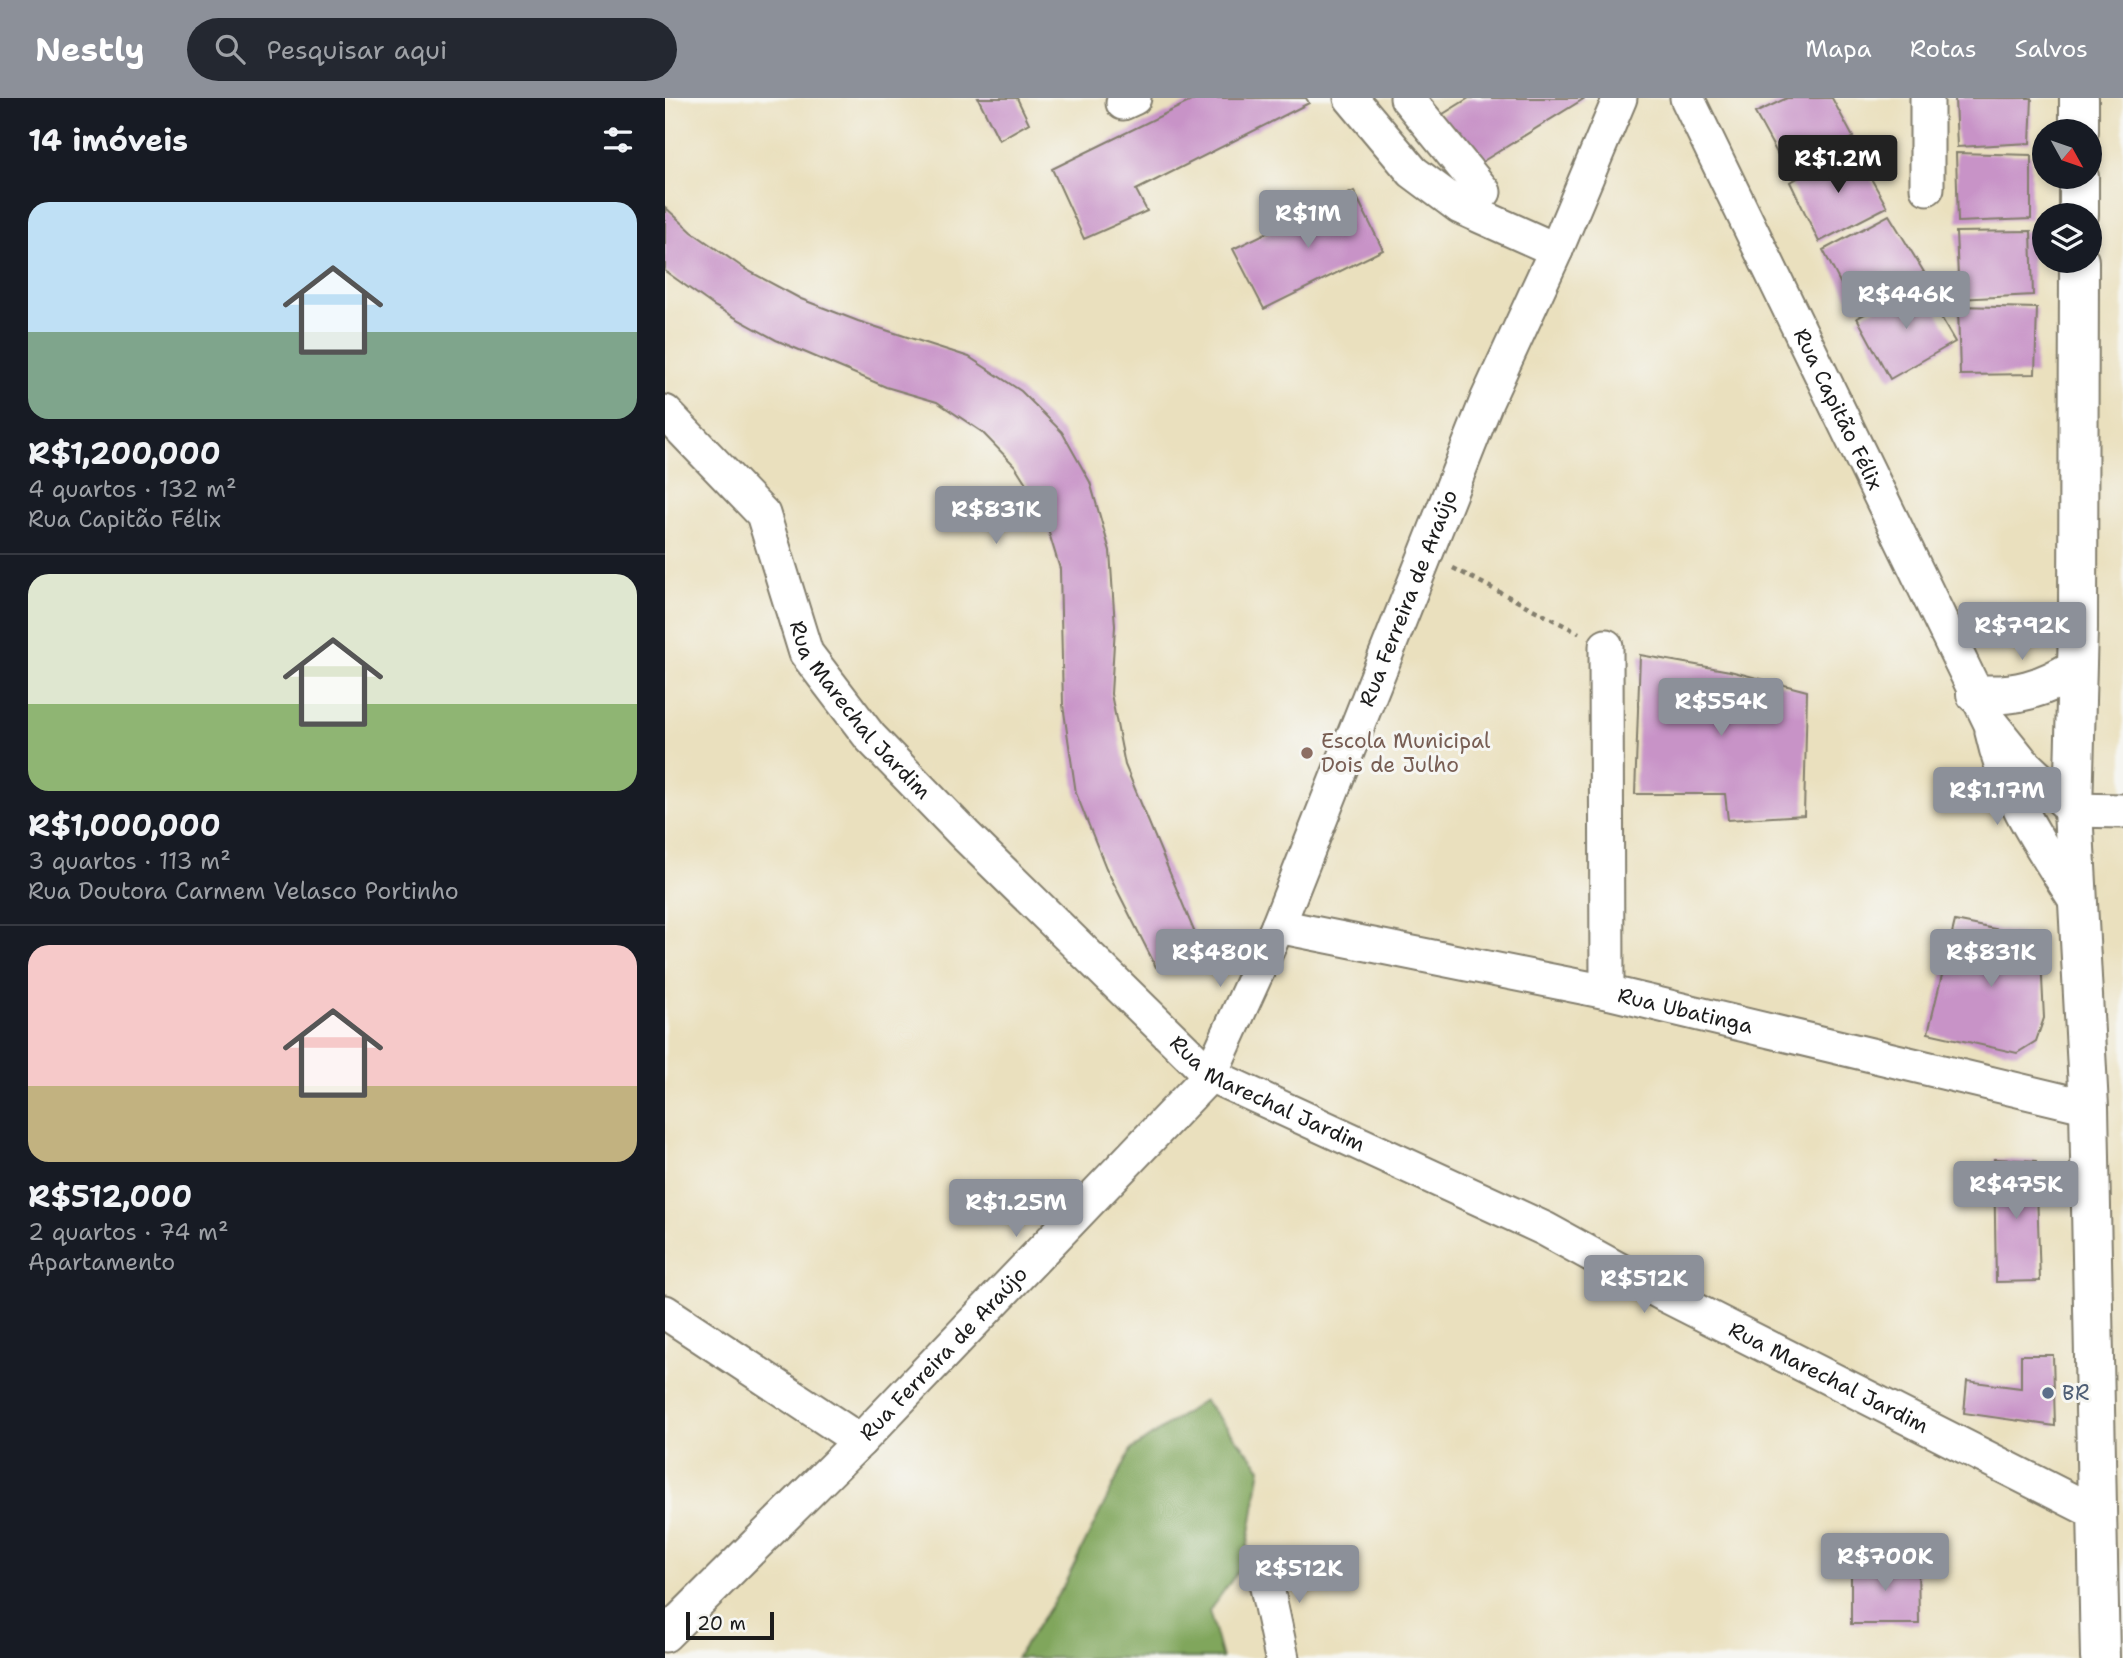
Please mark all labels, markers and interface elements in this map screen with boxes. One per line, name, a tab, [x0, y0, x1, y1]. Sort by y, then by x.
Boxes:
search box	[187, 18, 677, 81]
text: Nestly	[35, 27, 145, 72]
icon: search	[211, 30, 249, 68]
text: Pesquisar aqui	[267, 32, 447, 67]
text: Mapa	[1805, 33, 1872, 65]
text: Rotas	[1910, 33, 1977, 65]
text: Salvos	[2015, 33, 2088, 65]
north arrow	[2032, 119, 2102, 189]
map controls	[2032, 119, 2102, 273]
text: 14 imóveis	[28, 120, 188, 161]
icon: filters	[599, 121, 637, 159]
pin: R$1.2M	[1781, 136, 1895, 195]
text: R$1.2M	[1794, 143, 1882, 173]
pin: R$1M	[1267, 190, 1349, 250]
text: R$1M	[1275, 198, 1341, 228]
button: layers	[2032, 203, 2102, 273]
icon: home	[270, 247, 396, 373]
pin: R$446K	[1849, 272, 1963, 331]
text: R$446K	[1858, 279, 1954, 309]
street label: Rua Capitão Félix	[1787, 324, 1889, 495]
text: R$1,200,000	[28, 433, 221, 474]
text: 4 quartos · 132 m²	[28, 474, 236, 504]
pin: R$831K	[939, 486, 1053, 546]
street label: Rua Ferreira de Araújo	[1353, 486, 1464, 711]
text: R$831K	[951, 494, 1041, 524]
text: Rua Capitão Félix	[28, 504, 221, 534]
pin: R$792K	[1965, 602, 2079, 662]
text: R$792K	[1974, 610, 2070, 640]
street label: Rua Marechal Jardim	[783, 617, 937, 805]
icon: home	[270, 619, 396, 745]
pin: R$554K	[1664, 678, 1778, 738]
text: R$554K	[1674, 686, 1768, 716]
place label: Escola Municipal Dois de Julho	[1321, 727, 1491, 779]
marker: Escola Municipal Dois de Julho	[1299, 745, 1315, 761]
pin: R$1.17M	[1932, 768, 2062, 827]
text: R$1.17M	[1949, 775, 2045, 805]
text: R$1,000,000	[28, 805, 221, 846]
text: 3 quartos · 113 m²	[28, 846, 231, 876]
text: Rua Doutora Carmem Velasco Portinho	[28, 876, 459, 906]
pin: R$480K	[1163, 930, 1277, 989]
pin: R$831K	[1934, 930, 2048, 989]
text: R$480K	[1172, 937, 1268, 967]
text: R$831K	[1946, 937, 2036, 967]
street label: Rua Ubatinga	[1615, 981, 1756, 1040]
icon: home	[270, 990, 396, 1116]
street label: Rua Marechal Jardim	[1164, 1029, 1370, 1158]
pin: R$475K	[1959, 1162, 2073, 1221]
text: R$475K	[1969, 1169, 2063, 1199]
text: R$512,000	[28, 1176, 192, 1217]
pin: R$1.25M	[951, 1180, 1081, 1239]
text: R$1.25M	[965, 1187, 1067, 1217]
text: 2 quartos · 74 m²	[28, 1217, 229, 1247]
text: Apartamento	[28, 1247, 175, 1277]
pin: R$512K	[1587, 1256, 1701, 1315]
street label: Rua Ferreira de Araújo	[854, 1260, 1034, 1447]
text: R$512K	[1600, 1263, 1688, 1293]
street label: Rua Marechal Jardim	[1724, 1316, 1933, 1440]
place label: BR	[2062, 1379, 2089, 1407]
marker: BR	[2040, 1385, 2056, 1401]
pin: R$700K	[1828, 1534, 1942, 1593]
text: R$700K	[1837, 1541, 1933, 1571]
pin: R$512K	[1242, 1546, 1356, 1605]
text: R$512K	[1255, 1553, 1343, 1583]
scale bar	[686, 1609, 773, 1641]
text: 20 m	[697, 1611, 746, 1636]

